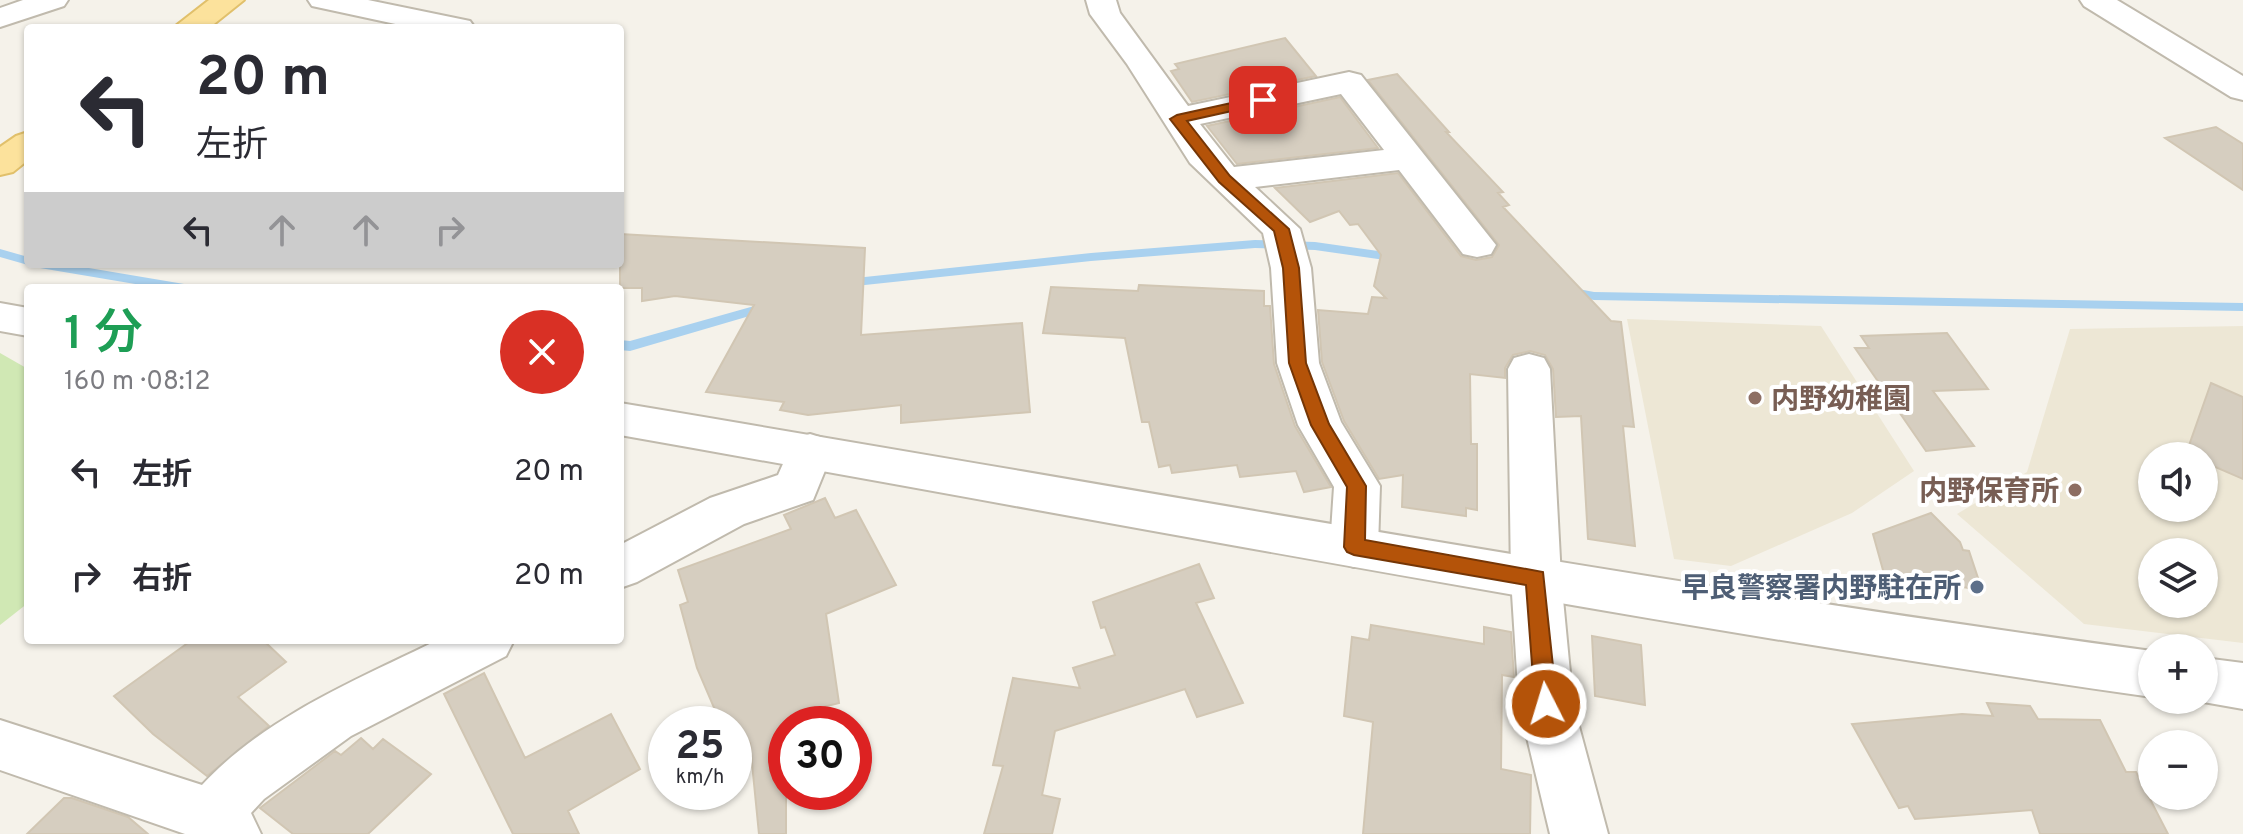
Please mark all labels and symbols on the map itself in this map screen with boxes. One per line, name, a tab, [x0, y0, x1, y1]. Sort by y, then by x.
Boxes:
pin	[1229, 66, 1297, 134]
place label: 内野幼稚園	[1771, 383, 1911, 419]
marker: 内野幼稚園	[1746, 389, 1764, 407]
place label: 内野保育所	[1919, 475, 2059, 511]
marker: 内野保育所	[2066, 481, 2084, 499]
place label: 早良警察署内野駐在所	[1681, 572, 1961, 608]
marker: 早良警察署内野駐在所	[1968, 578, 1986, 596]
position arrow	[1504, 662, 1588, 746]
speed limit sign: 30	[768, 706, 872, 810]

